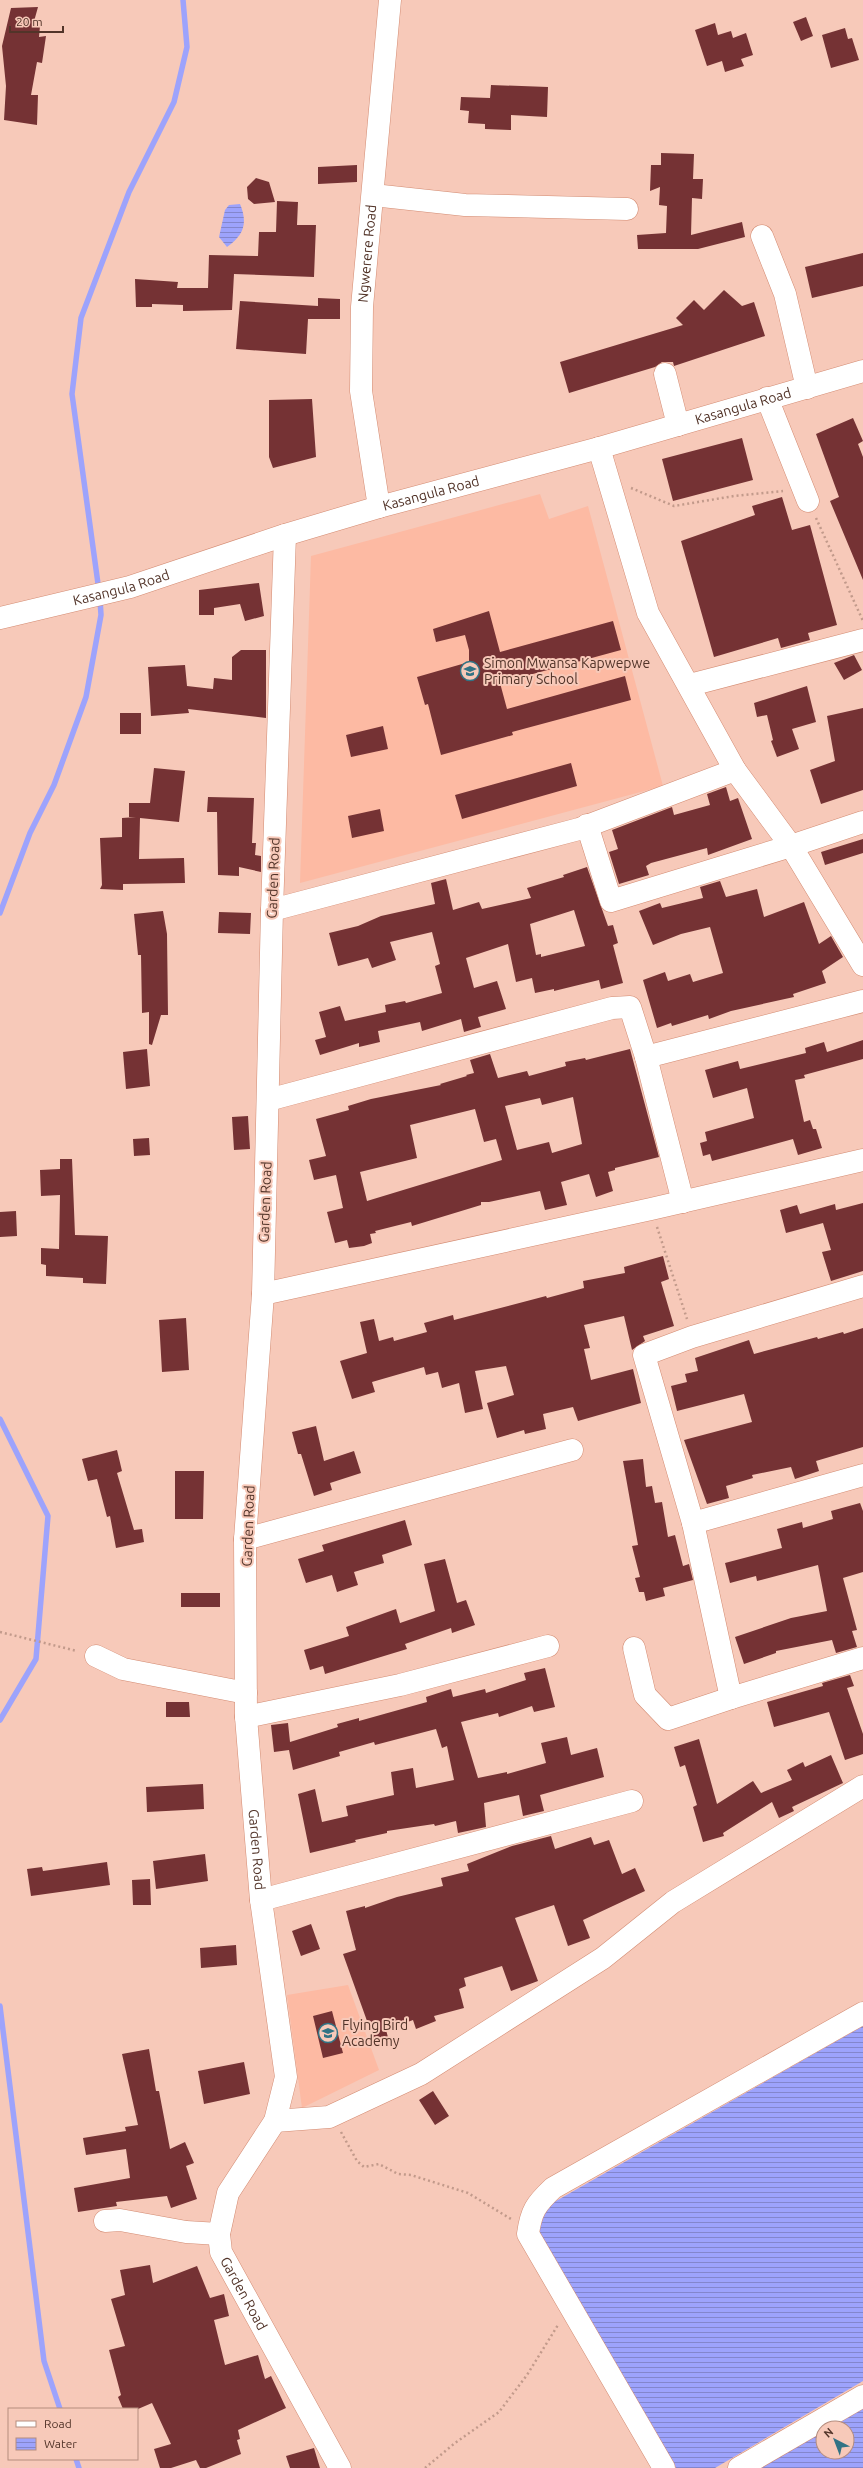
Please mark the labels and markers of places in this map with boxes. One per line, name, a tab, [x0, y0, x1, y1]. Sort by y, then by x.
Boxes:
place label: Simon Mwansa Kapwepwe Primary School	[484, 655, 650, 687]
school or university icon: Simon Mwansa Kapwepwe Primary School	[459, 660, 481, 682]
place label: Flying Bird Academy	[342, 2017, 408, 2049]
school or university icon: Flying Bird Academy	[317, 2022, 339, 2044]

